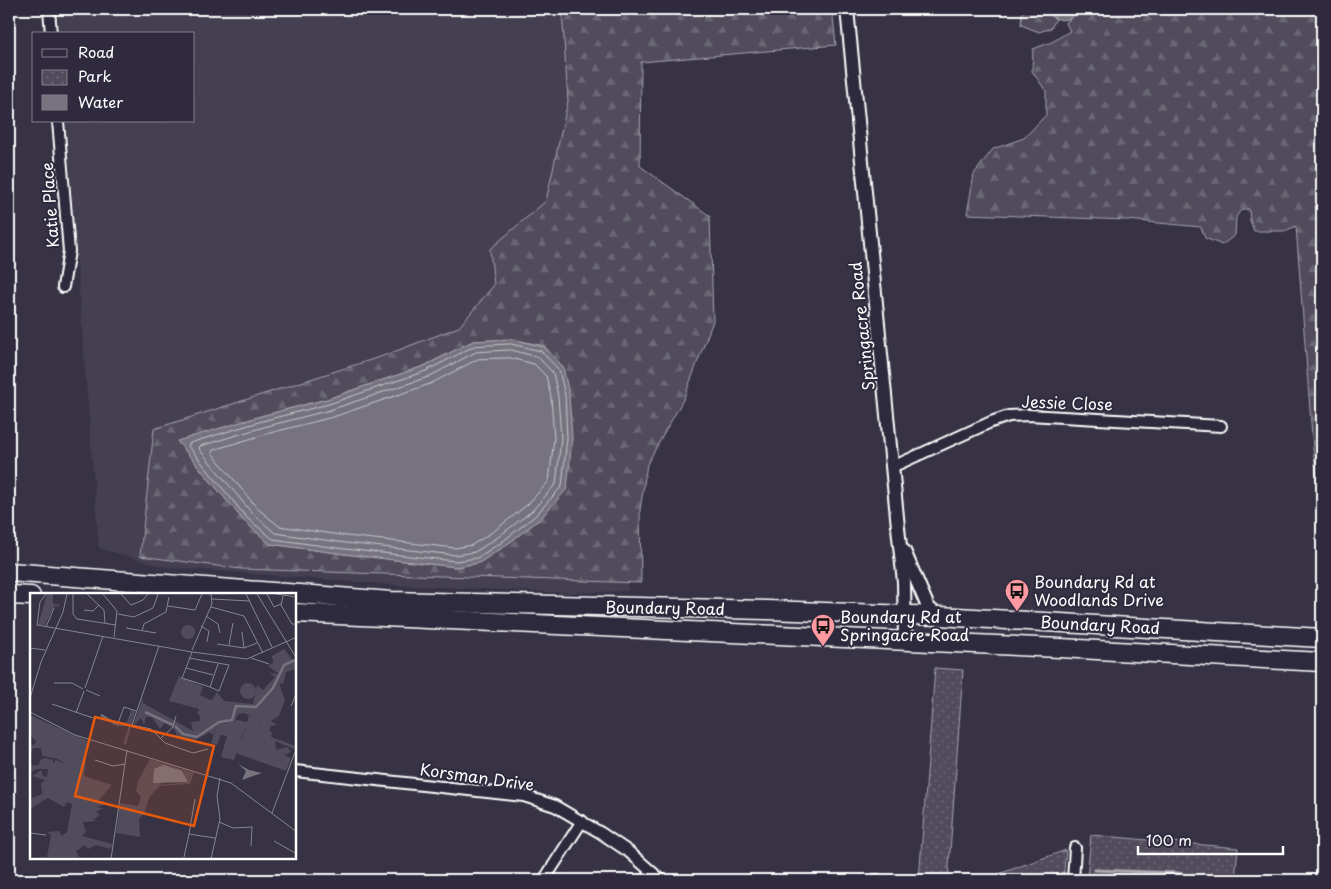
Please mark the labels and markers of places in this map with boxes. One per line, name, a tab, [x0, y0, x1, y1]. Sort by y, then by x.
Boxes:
place label: Boundary Rd at Woodlands Drive	[1034, 569, 1164, 611]
bus stop icon: Boundary Rd at Woodlands Drive	[1004, 578, 1030, 612]
place label: Boundary Rd at Springacre Road	[840, 604, 969, 646]
bus stop icon: Boundary Rd at Springacre Road	[810, 613, 836, 647]

